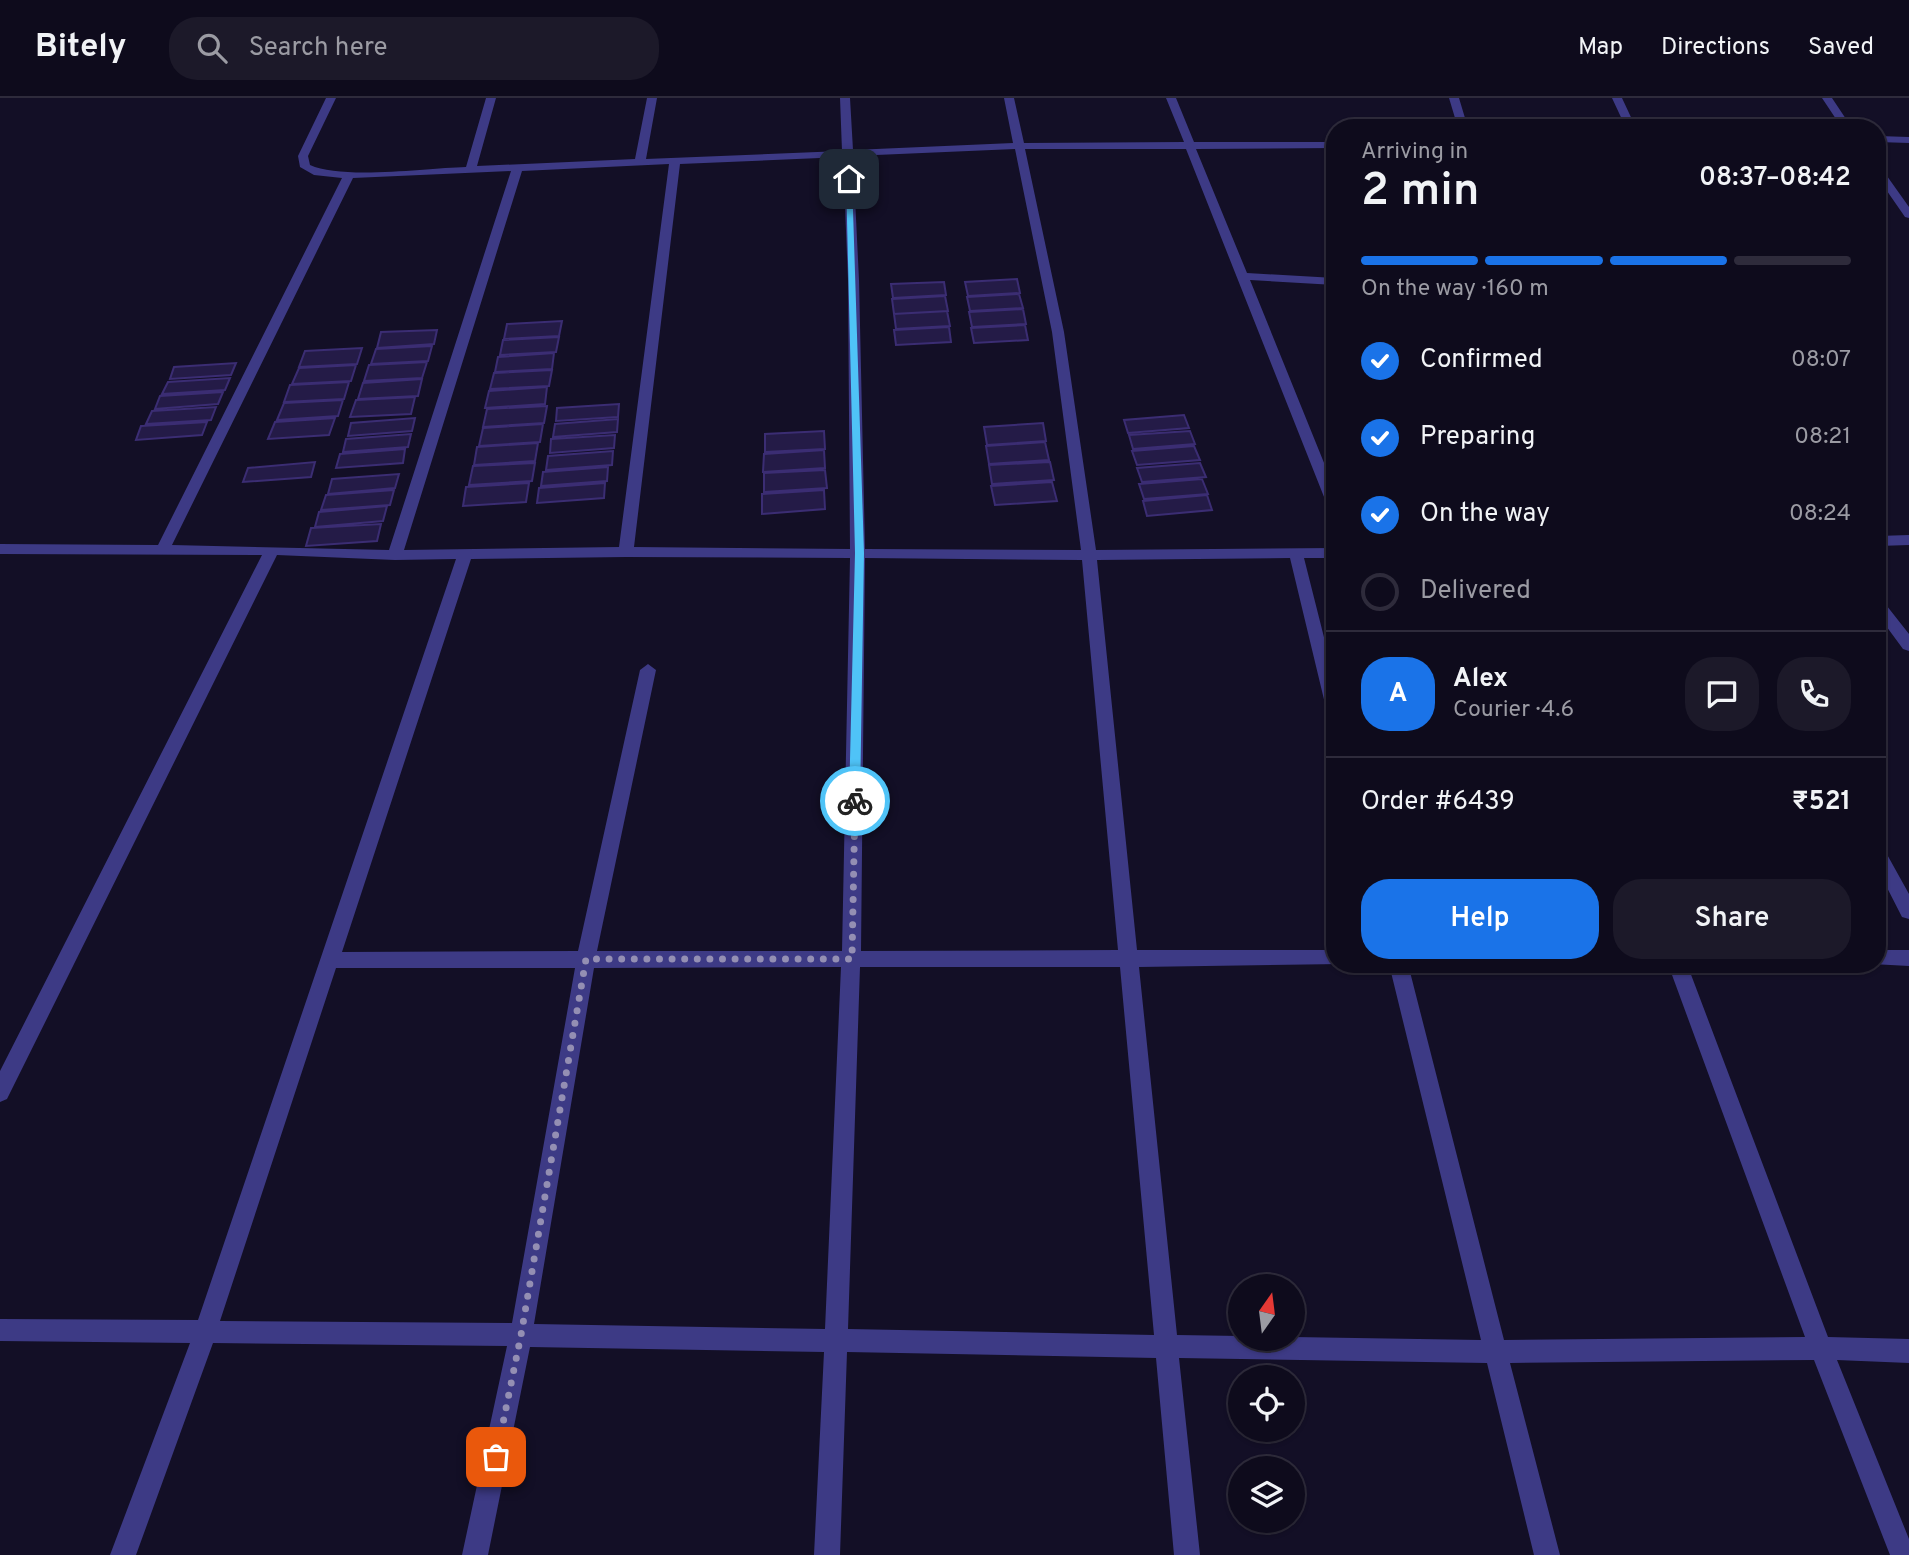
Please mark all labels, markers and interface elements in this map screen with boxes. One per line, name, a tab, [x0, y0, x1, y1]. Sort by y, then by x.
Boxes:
search box	[169, 17, 659, 80]
text: Bitely	[35, 27, 127, 69]
icon: search	[193, 29, 231, 67]
text: Search here	[249, 32, 388, 65]
text: Map	[1578, 33, 1623, 63]
text: Directions	[1661, 33, 1770, 63]
text: Saved	[1808, 33, 1874, 63]
text: Arriving in	[1361, 138, 1468, 167]
pin	[819, 149, 879, 209]
icon: home	[830, 160, 868, 198]
text: 08:37–08:42	[1699, 162, 1851, 195]
text: 2 min	[1361, 163, 1480, 222]
text: On the way · 160 m	[1361, 275, 1549, 304]
icon: check	[1361, 342, 1399, 380]
text: Confirmed	[1420, 344, 1543, 377]
text: 08:07	[1791, 346, 1851, 375]
icon: check	[1361, 419, 1399, 457]
text: Preparing	[1420, 421, 1535, 454]
text: 08:21	[1794, 423, 1851, 452]
icon: check	[1361, 496, 1399, 534]
text: On the way	[1420, 498, 1550, 531]
text: 08:24	[1789, 500, 1851, 529]
text: Delivered	[1420, 575, 1531, 608]
button: chat	[1685, 657, 1759, 731]
button: phone	[1777, 657, 1851, 731]
text: Alex	[1453, 663, 1508, 696]
text: A	[1389, 678, 1407, 711]
text: Courier · 4.6	[1453, 696, 1574, 725]
courier	[820, 766, 890, 836]
icon: bike	[836, 782, 874, 820]
text: Order #6439	[1361, 786, 1515, 819]
text: ₹521	[1792, 786, 1851, 819]
button: Help	[1361, 879, 1599, 959]
button: Share	[1613, 879, 1851, 959]
north arrow	[1228, 1274, 1306, 1351]
map controls	[1228, 1274, 1305, 1533]
button: locate	[1228, 1365, 1305, 1442]
pin	[466, 1427, 526, 1487]
icon: bag	[477, 1438, 515, 1476]
button: layers	[1228, 1456, 1305, 1533]

